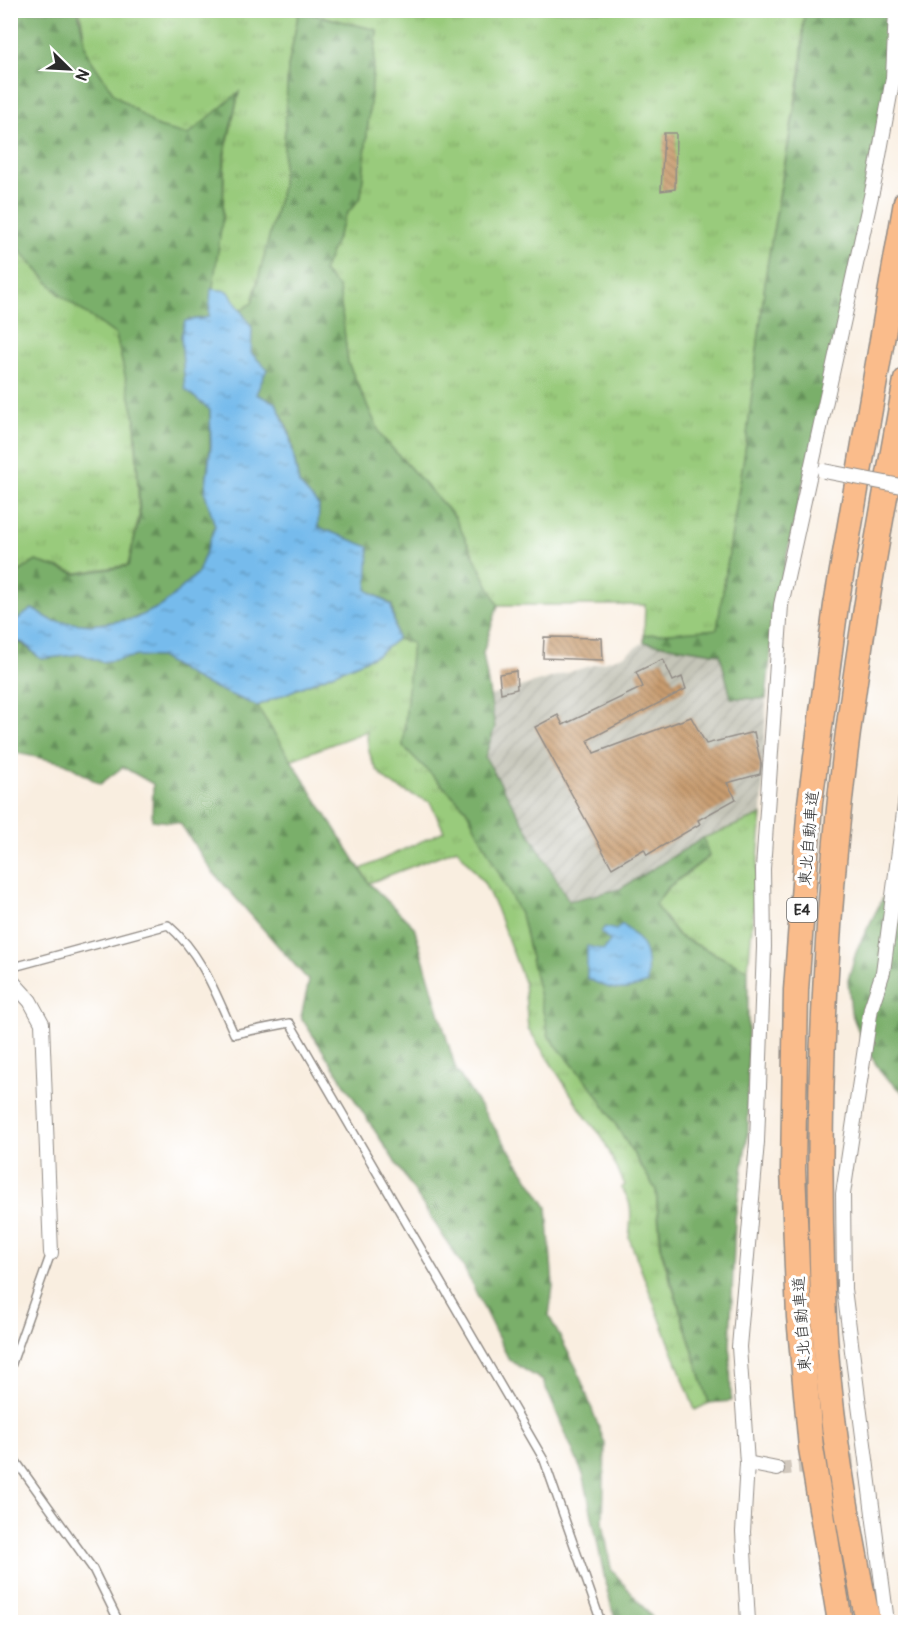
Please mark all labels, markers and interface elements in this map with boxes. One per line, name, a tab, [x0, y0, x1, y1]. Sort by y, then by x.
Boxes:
north arrow	[39, 39, 99, 99]
text: N	[70, 66, 93, 84]
street label: 東北自動車道	[795, 789, 823, 887]
road number: E4	[787, 898, 817, 922]
street label: 東北自動車道	[789, 1275, 815, 1373]

